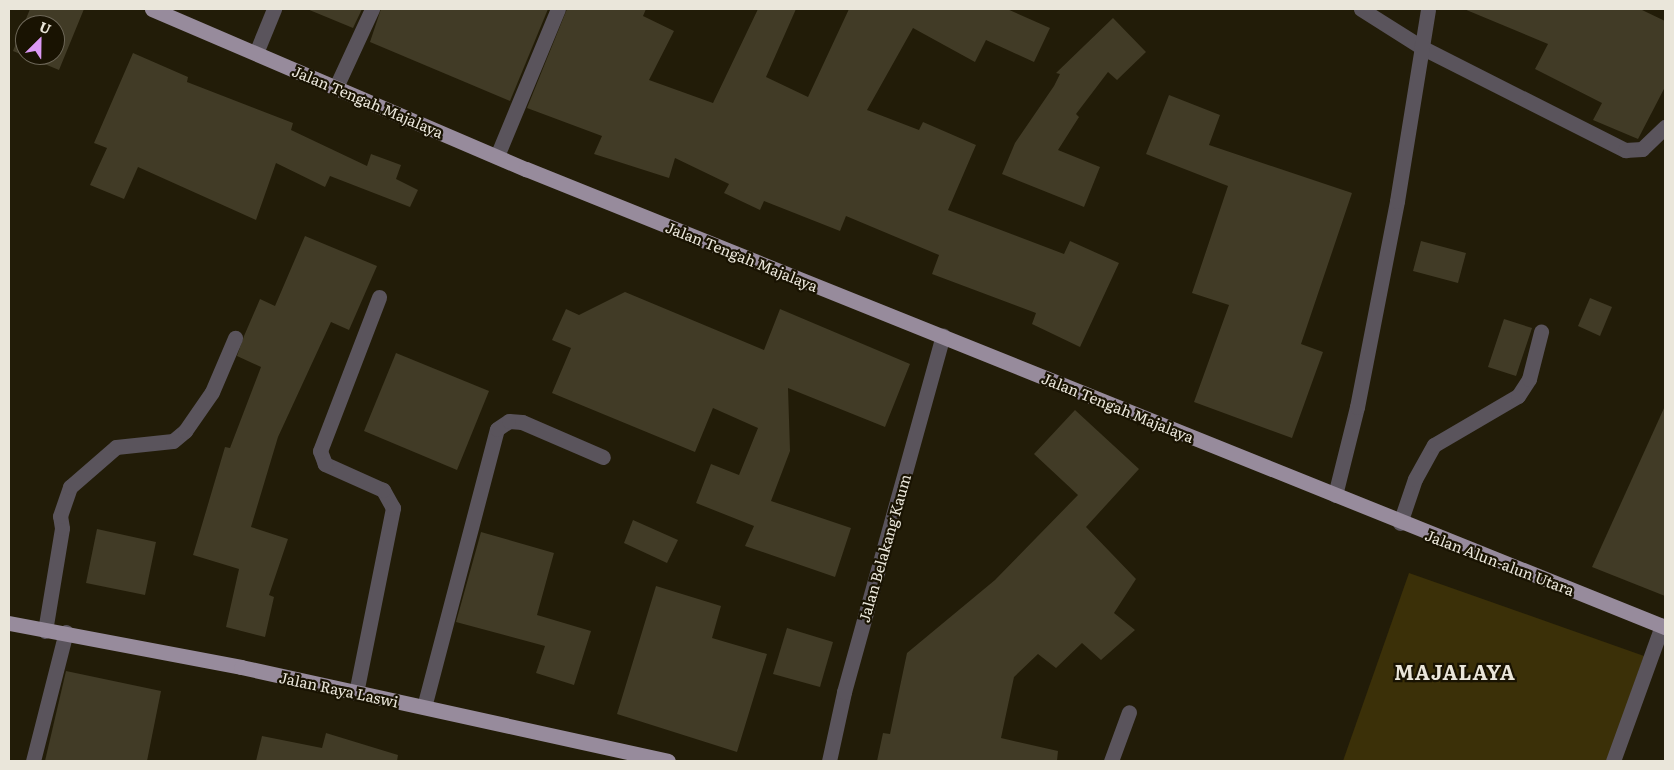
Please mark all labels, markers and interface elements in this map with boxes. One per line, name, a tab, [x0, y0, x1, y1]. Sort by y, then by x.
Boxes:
north arrow	[15, 15, 65, 65]
text: U	[36, 16, 54, 38]
street label: Jalan Tengah Majalaya	[290, 61, 446, 141]
street label: Jalan Tengah Majalaya	[663, 217, 821, 295]
street label: Jalan Tengah Majalaya	[1039, 368, 1197, 446]
street label: Jalan Belakang Kaum	[854, 472, 914, 624]
street label: Jalan Alun-alun Utara	[1423, 525, 1577, 599]
district label: MAJALAYA	[1393, 659, 1517, 683]
street label: Jalan Raya Laswi	[278, 668, 400, 710]

